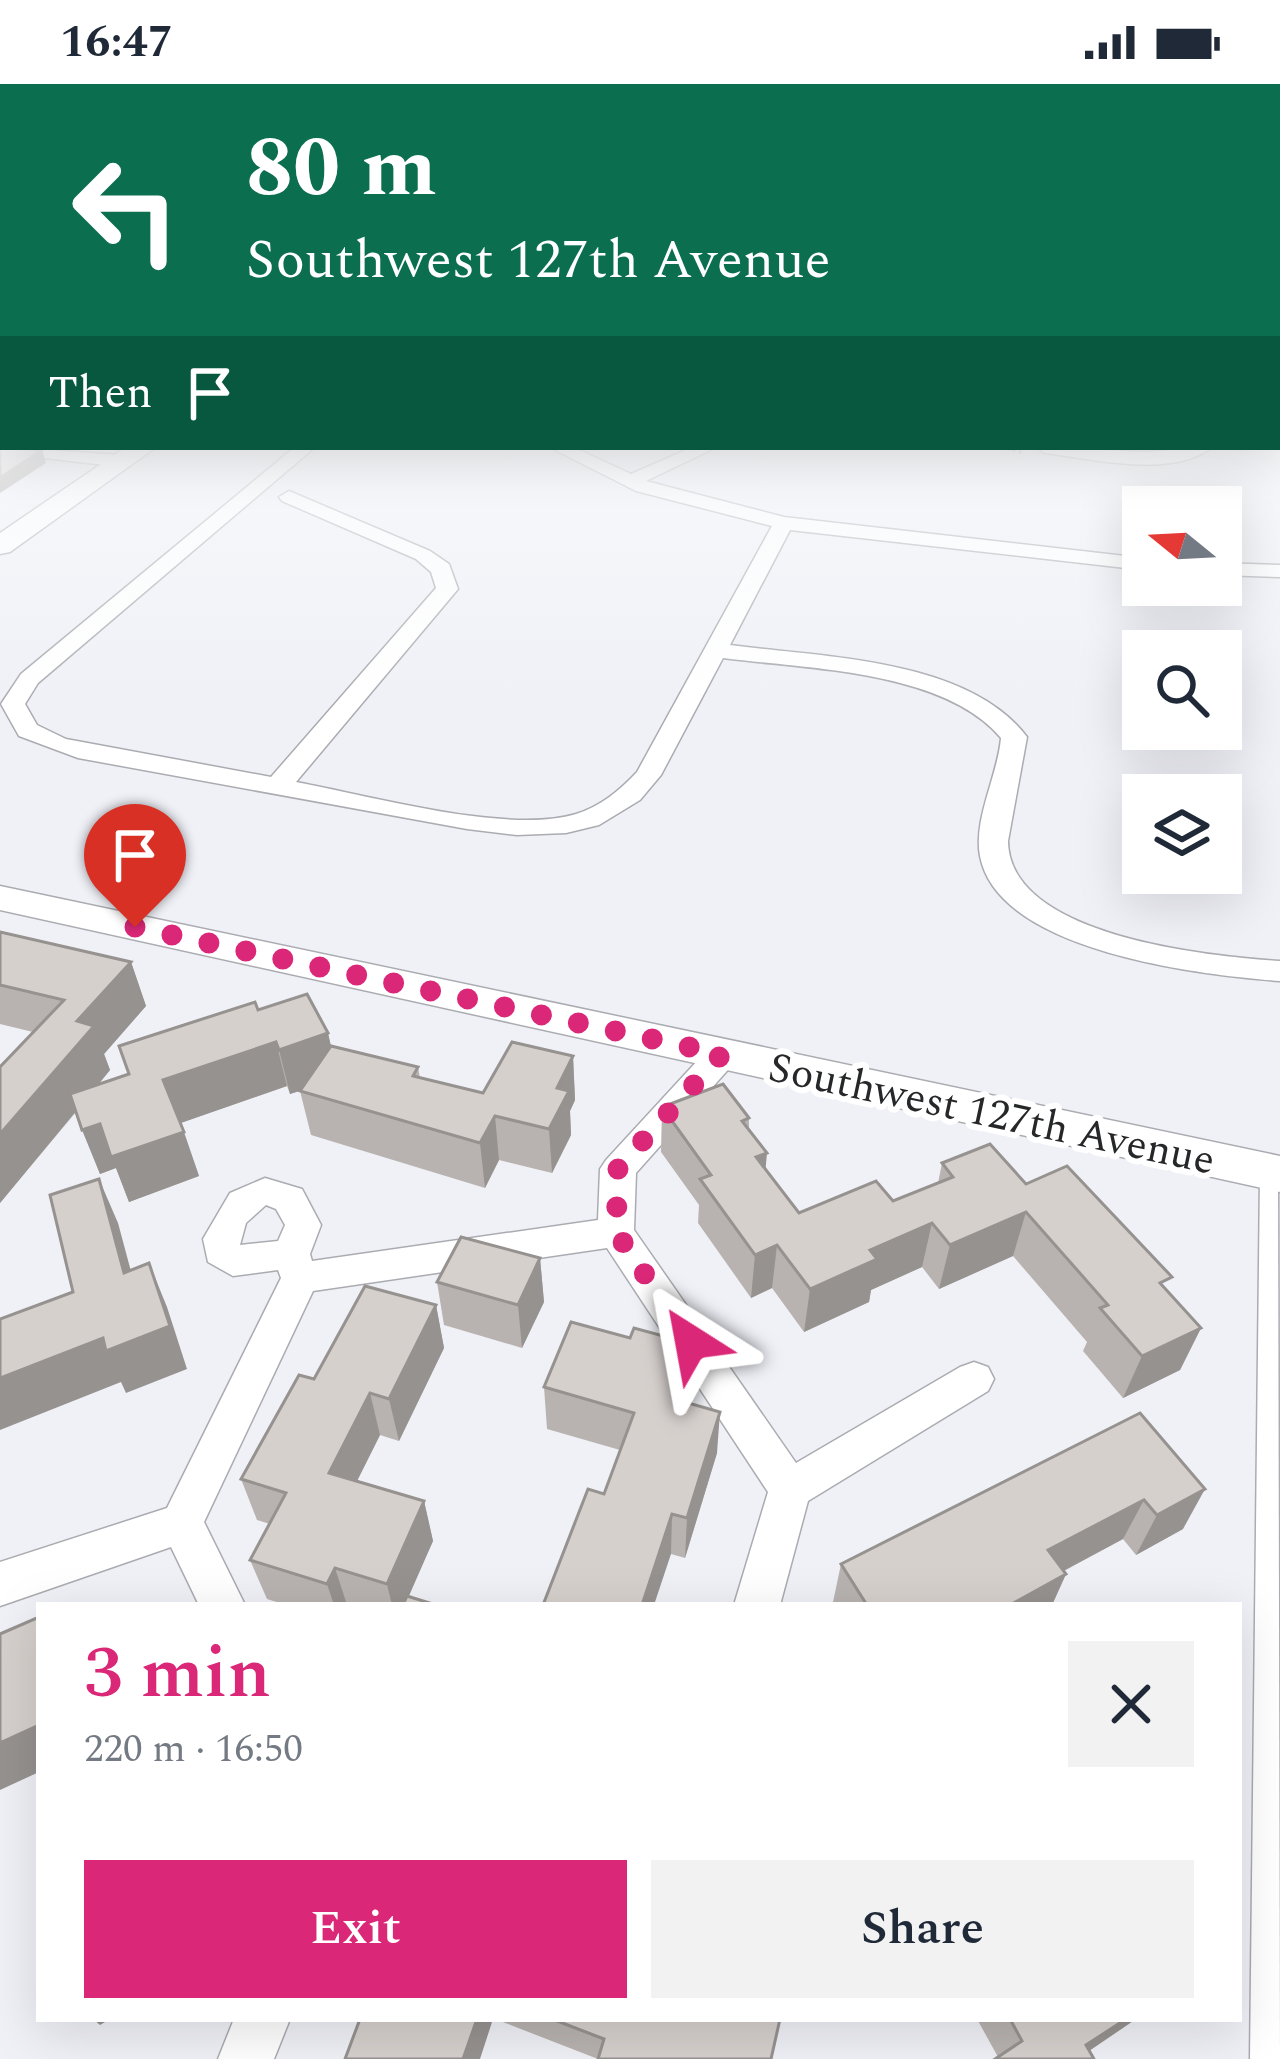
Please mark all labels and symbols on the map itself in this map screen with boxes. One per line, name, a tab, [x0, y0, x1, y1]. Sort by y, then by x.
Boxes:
north arrow	[1122, 486, 1242, 606]
pin	[84, 804, 186, 927]
street label: Southwest 127th Avenue	[763, 1036, 1220, 1193]
position arrow	[628, 1279, 754, 1405]

